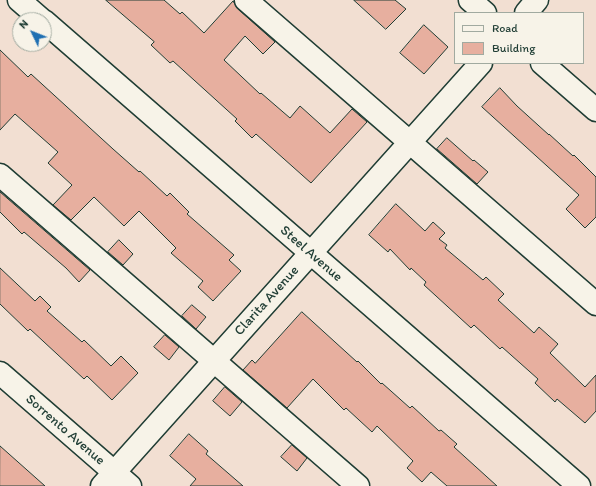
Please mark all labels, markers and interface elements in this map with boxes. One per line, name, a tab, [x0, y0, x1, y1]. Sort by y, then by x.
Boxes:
north arrow	[12, 12, 52, 52]
legend	[454, 12, 584, 64]
text: N	[16, 17, 31, 31]
text: Road	[492, 21, 518, 35]
text: Building	[492, 41, 535, 55]
street label: Steel Avenue	[276, 222, 346, 286]
street label: Clarita Avenue	[231, 262, 303, 340]
street label: Sorrento Avenue	[22, 391, 108, 469]

